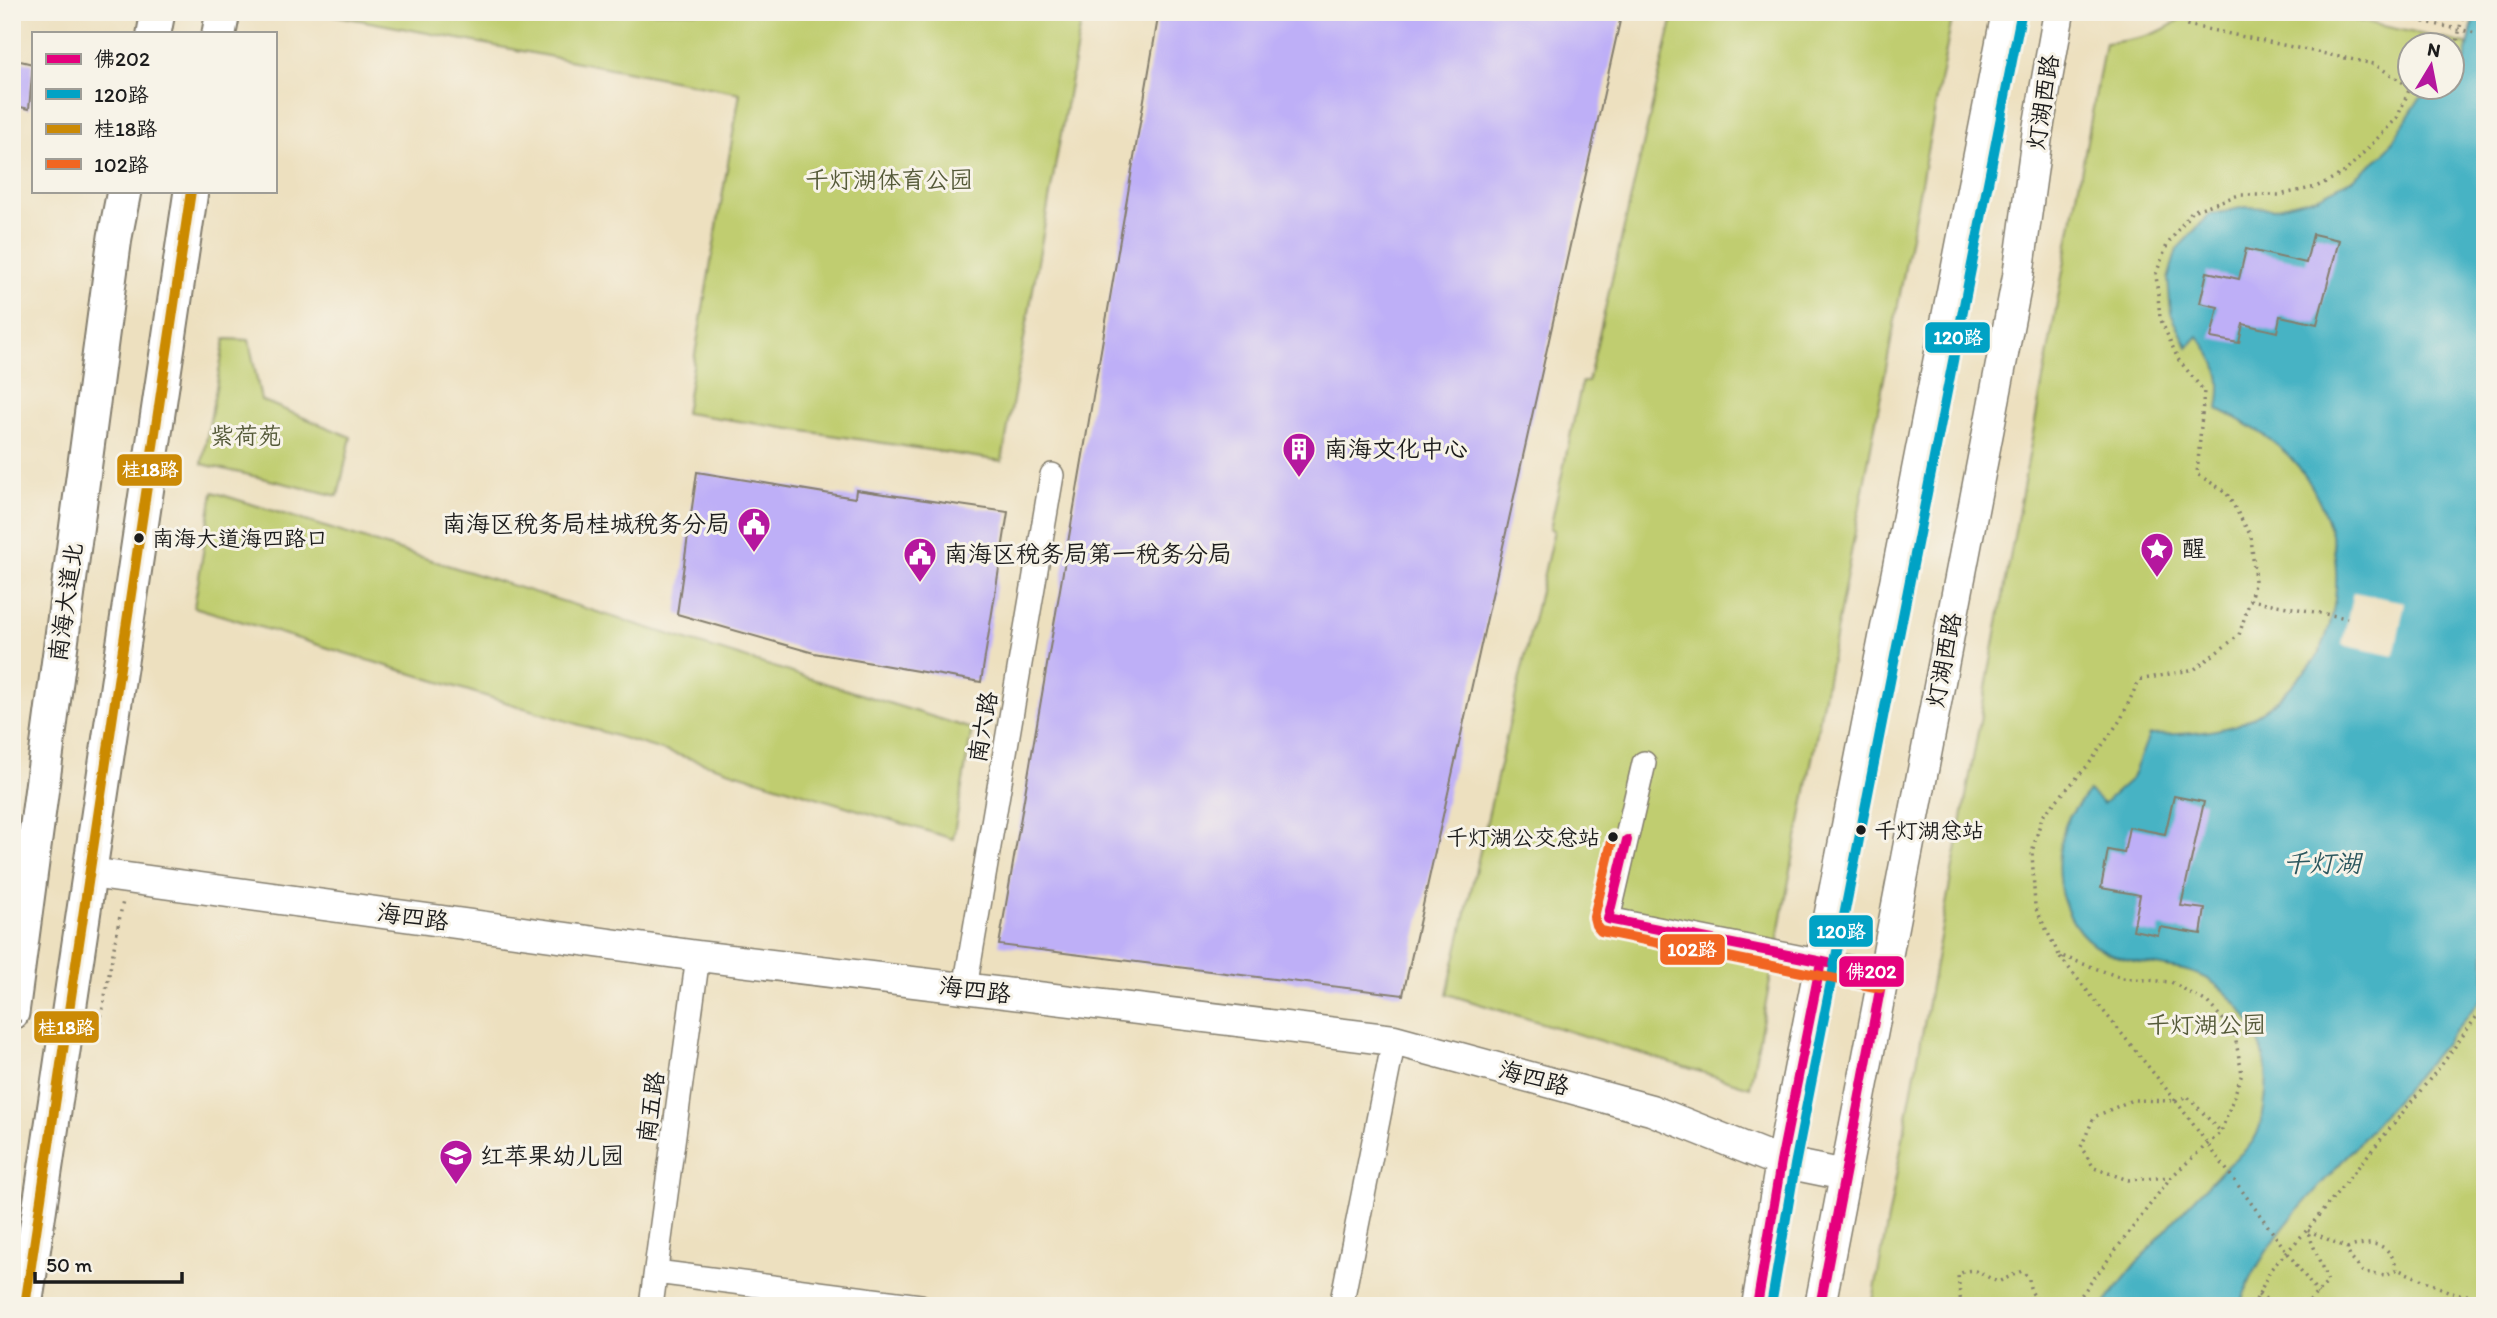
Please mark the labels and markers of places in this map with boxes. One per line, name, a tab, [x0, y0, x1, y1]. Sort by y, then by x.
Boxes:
building icon: 南海文化中心	[1280, 430, 1318, 479]
place label: 南海文化中心	[1324, 434, 1468, 463]
public building icon: 南海区税务局桂城税务分局	[735, 505, 773, 554]
place label: 南海区税务局桂城税务分局	[442, 509, 730, 538]
place label: 南海大道海四路口	[152, 525, 328, 552]
place icon: 醒	[2138, 530, 2176, 579]
marker: 南海大道海四路口	[132, 531, 146, 545]
place label: 醒	[2182, 534, 2206, 563]
public building icon: 南海区税务局第一税务分局	[901, 535, 939, 584]
place label: 南海区税务局第一税务分局	[944, 539, 1232, 568]
place label: 千灯湖总站	[1874, 817, 1984, 844]
marker: 千灯湖总站	[1854, 823, 1868, 837]
place label: 千灯湖公交总站	[1446, 824, 1600, 851]
marker: 千灯湖公交总站	[1606, 830, 1620, 844]
school or university icon: 红苹果幼儿园	[437, 1137, 475, 1186]
place label: 红苹果幼儿园	[480, 1141, 624, 1170]

